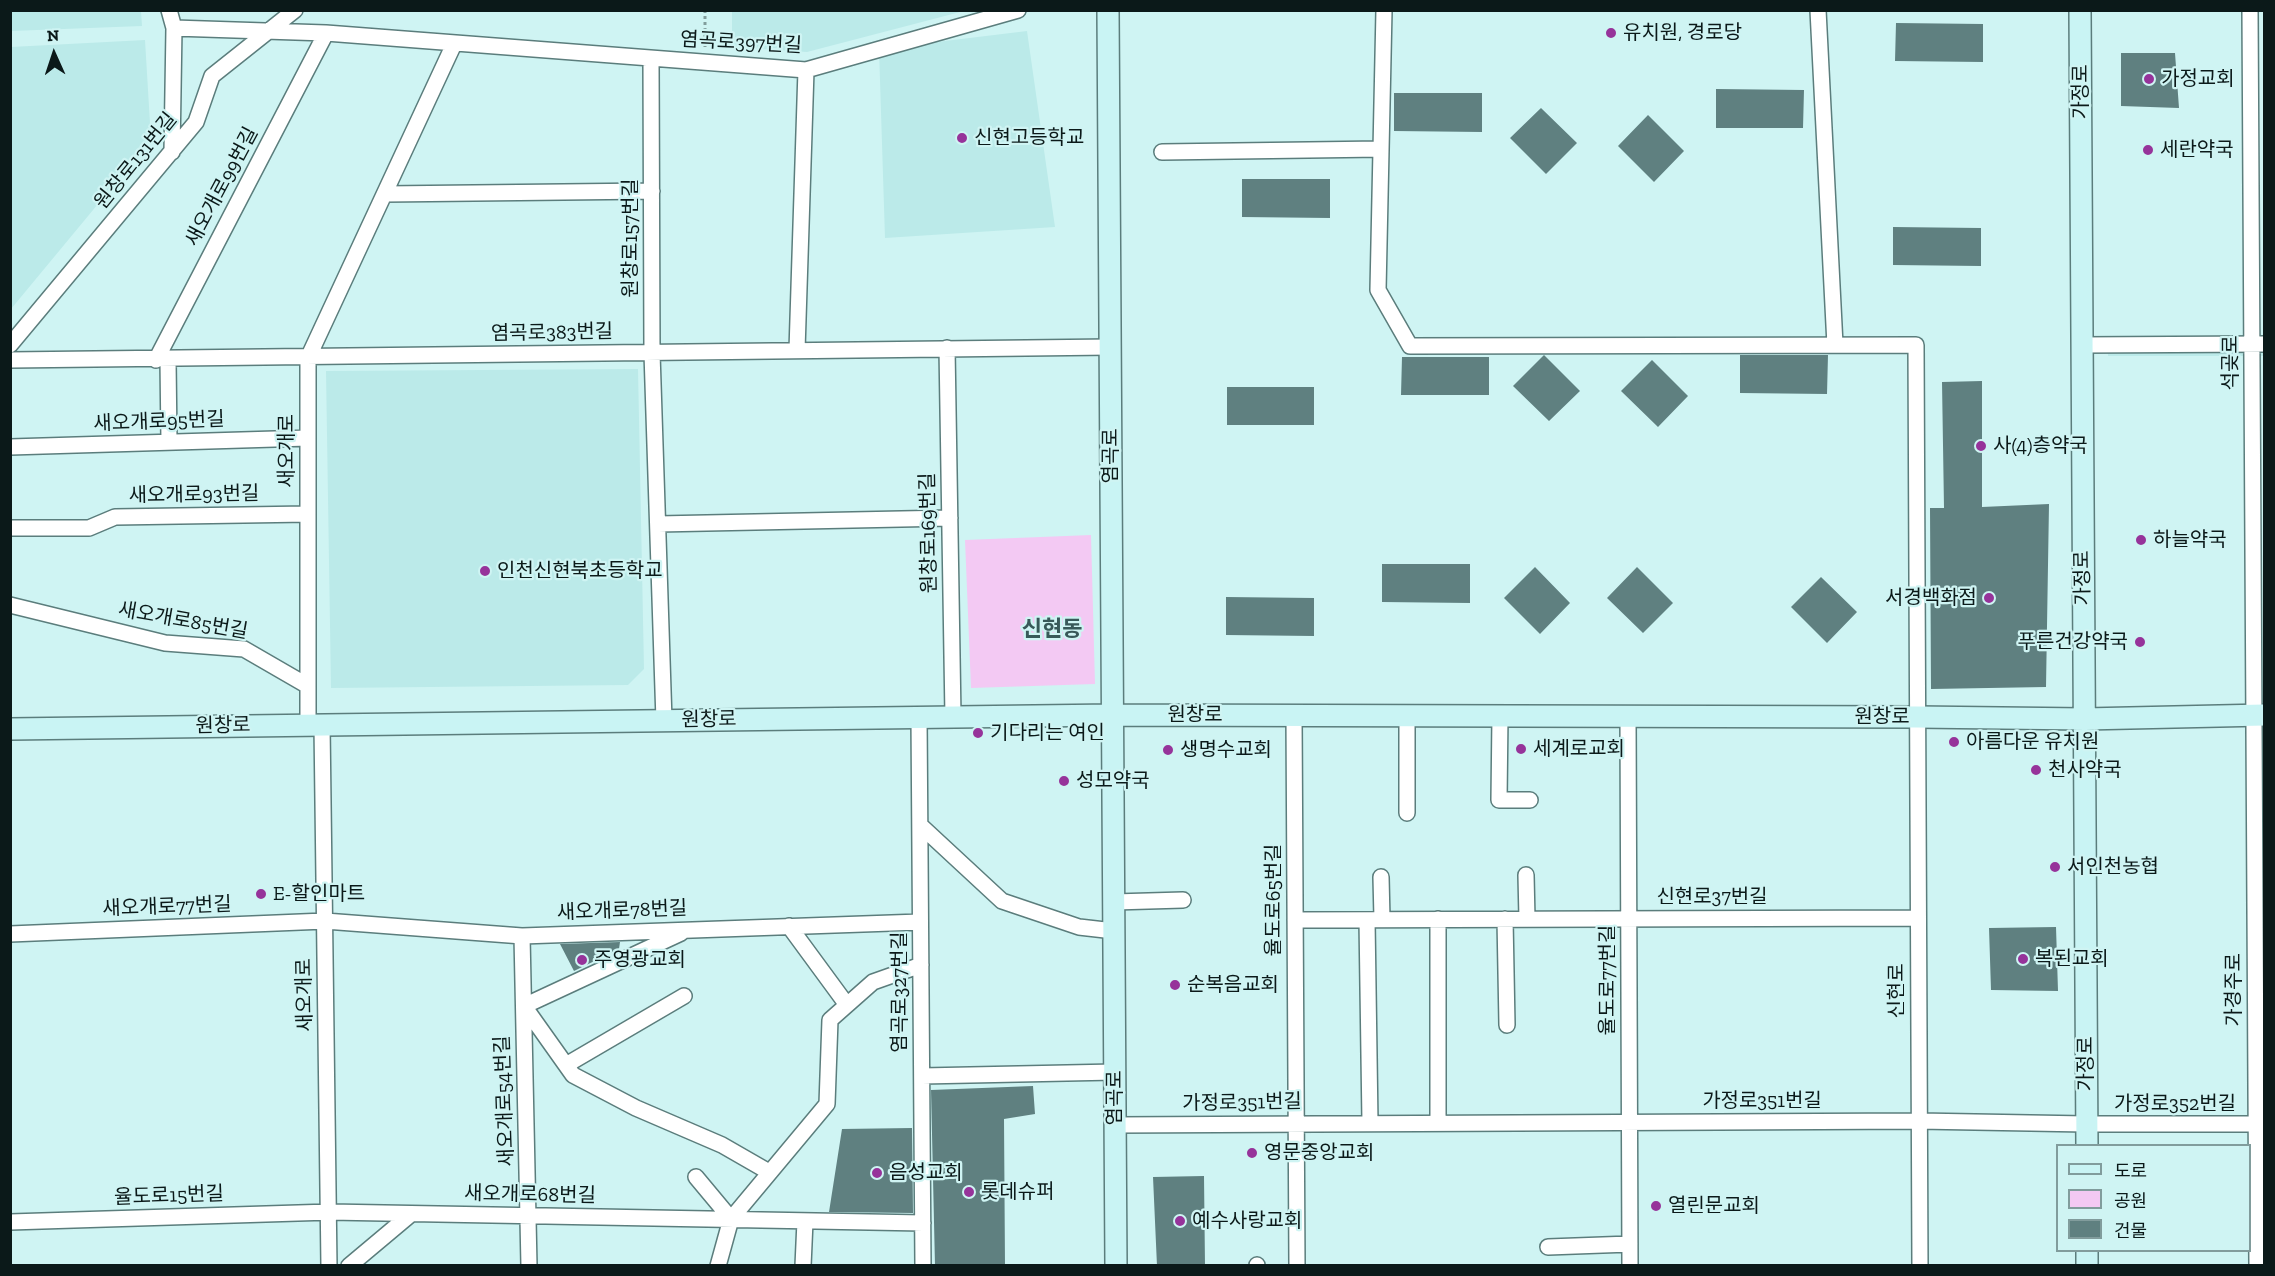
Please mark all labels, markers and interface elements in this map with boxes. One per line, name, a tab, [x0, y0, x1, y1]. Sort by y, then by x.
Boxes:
place label: 유치원, 경로당	[1623, 21, 1742, 45]
north arrow	[24, 24, 84, 84]
text: N	[46, 26, 60, 45]
marker: 유치원, 경로당	[1604, 26, 1618, 40]
street label: 염곡로397번길	[680, 28, 802, 58]
street label: 가정로	[2069, 64, 2093, 120]
place label: 가정교회	[2161, 67, 2235, 91]
marker: 가정교회	[2142, 72, 2156, 86]
street label: 원창로131번길	[90, 108, 182, 214]
street label: 새오개로99번길	[181, 123, 263, 251]
place label: 신현고등학교	[974, 126, 1084, 150]
marker: 신현고등학교	[955, 131, 969, 145]
place label: 세란약국	[2160, 138, 2234, 162]
marker: 세란약국	[2141, 143, 2155, 157]
street label: 원창로157번길	[619, 178, 643, 298]
street label: 염곡로383번길	[491, 320, 613, 346]
street label: 석곶로	[2219, 335, 2243, 391]
street label: 새오개로95번길	[93, 408, 225, 436]
street label: 새오개로	[275, 414, 299, 488]
street label: 염곡로	[1099, 428, 1123, 484]
place label: 사(4)층약국	[1993, 434, 2088, 458]
marker: 사(4)층약국	[1974, 439, 1988, 453]
street label: 원창로169번길	[916, 472, 942, 594]
street label: 새오개로93번길	[128, 482, 260, 508]
place label: 하늘약국	[2153, 528, 2227, 552]
marker: 하늘약국	[2134, 533, 2148, 547]
street label: 가정로	[2071, 550, 2095, 606]
place label: 인천신현북초등학교	[497, 559, 663, 583]
marker: 인천신현북초등학교	[478, 564, 492, 578]
place label: 서경백화점	[1885, 586, 1977, 610]
marker: 서경백화점	[1982, 591, 1996, 605]
street label: 새오개로85번길	[116, 598, 250, 644]
district label: 신현동	[1022, 617, 1082, 643]
place label: 푸른건강약국	[2018, 630, 2128, 654]
marker: 푸른건강약국	[2133, 635, 2147, 649]
street label: 원창로	[1167, 703, 1223, 727]
street label: 원창로	[1854, 705, 1910, 729]
street label: 원창로	[681, 708, 737, 732]
street label: 원창로	[195, 714, 251, 738]
place label: 기다리는 여인	[990, 721, 1105, 745]
marker: 기다리는 여인	[971, 726, 985, 740]
place label: 아름다운 유치원	[1966, 730, 2099, 754]
marker: 아름다운 유치원	[1947, 735, 1961, 749]
place label: 세계로교회	[1533, 737, 1625, 761]
place label: 생명수교회	[1180, 738, 1272, 762]
marker: 세계로교회	[1514, 742, 1528, 756]
marker: 생명수교회	[1161, 743, 1175, 757]
place label: 천사약국	[2048, 758, 2122, 782]
marker: 천사약국	[2029, 763, 2043, 777]
place label: 성모약국	[1076, 769, 1150, 793]
marker: 성모약국	[1057, 774, 1071, 788]
street label: 율도로65번길	[1262, 844, 1286, 956]
place label: 서인천농협	[2067, 855, 2159, 879]
marker: 서인천농협	[2048, 860, 2062, 874]
place label: E-할인마트	[273, 882, 365, 906]
street label: 신현로37번길	[1656, 885, 1768, 909]
marker: E-할인마트	[254, 887, 268, 901]
street label: 새오개로77번길	[102, 893, 232, 921]
street label: 새오개로78번길	[556, 897, 688, 925]
street label: 율도로77번길	[1596, 925, 1620, 1035]
street label: 염곡로327번길	[888, 931, 912, 1053]
place label: 복된교회	[2035, 947, 2109, 971]
place label: 주영광교회	[594, 948, 686, 972]
marker: 복된교회	[2016, 952, 2030, 966]
marker: 주영광교회	[575, 953, 589, 967]
street label: 가경주로	[2222, 953, 2246, 1027]
street label: 새오개로	[292, 958, 318, 1032]
street label: 신현로	[1885, 963, 1909, 1019]
place label: 순복음교회	[1187, 973, 1279, 997]
marker: 순복음교회	[1168, 978, 1182, 992]
street label: 새오개로54번길	[491, 1035, 519, 1167]
street label: 가정로	[2074, 1036, 2098, 1092]
street label: 염곡로	[1103, 1070, 1127, 1126]
street label: 가정로351번길	[1702, 1089, 1822, 1113]
street label: 가정로351번길	[1182, 1090, 1302, 1116]
street label: 가정로352번길	[2114, 1092, 2236, 1116]
place label: 영문중앙교회	[1264, 1141, 1374, 1165]
legend	[2056, 1144, 2251, 1252]
marker: 영문중앙교회	[1245, 1146, 1259, 1160]
text: 도로	[2114, 1160, 2147, 1182]
place label: 음성교회	[889, 1161, 963, 1185]
marker: 음성교회	[870, 1166, 884, 1180]
place label: 롯데슈퍼	[981, 1180, 1055, 1204]
street label: 율도로15번길	[114, 1182, 224, 1210]
street label: 새오개로68번길	[464, 1182, 596, 1208]
marker: 롯데슈퍼	[962, 1185, 976, 1199]
text: 공원	[2114, 1190, 2147, 1212]
place label: 열린문교회	[1668, 1194, 1760, 1218]
marker: 열린문교회	[1649, 1199, 1663, 1213]
place label: 예수사랑교회	[1192, 1209, 1302, 1233]
marker: 예수사랑교회	[1173, 1214, 1187, 1228]
text: 건물	[2114, 1220, 2147, 1242]

